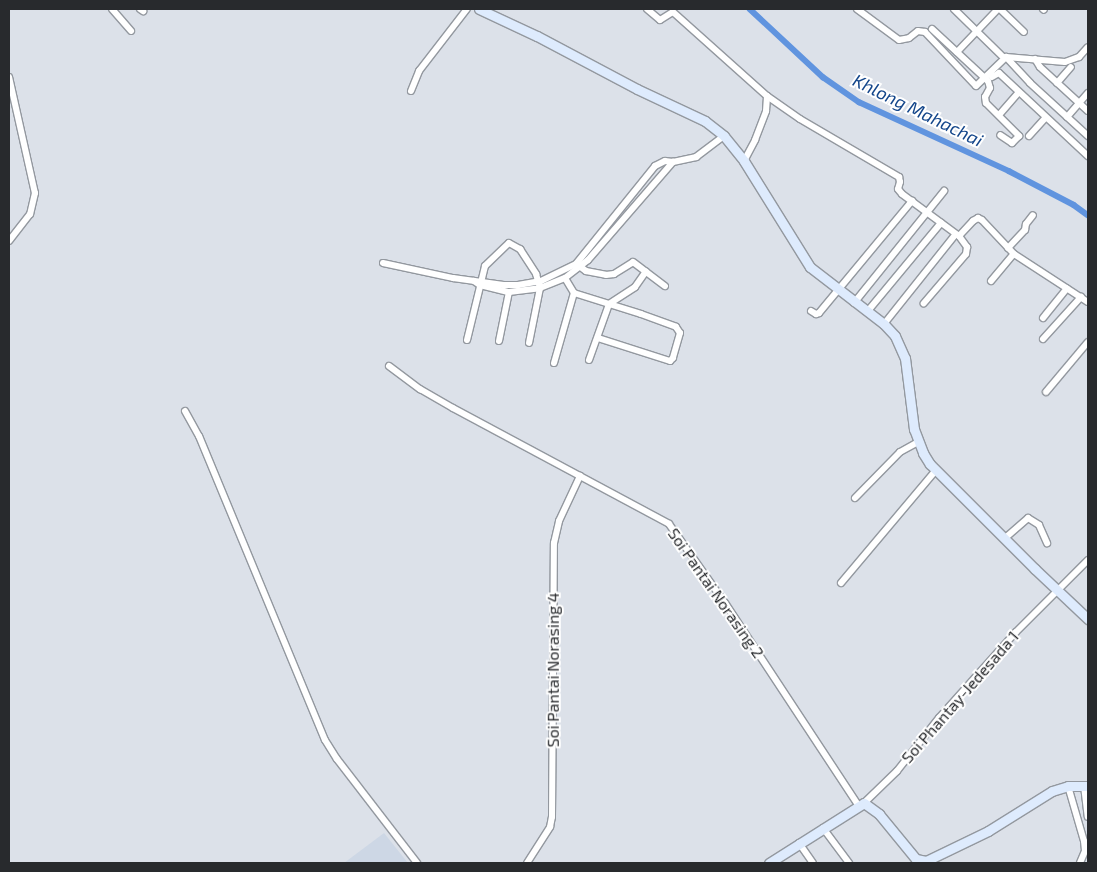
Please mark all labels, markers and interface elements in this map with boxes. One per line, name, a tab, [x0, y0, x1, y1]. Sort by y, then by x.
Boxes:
water label: Khlong Mahachai	[849, 69, 987, 151]
street label: Soi Pantai Norasing 2	[664, 524, 768, 662]
street label: Soi Pantai Norasing 4	[543, 593, 563, 747]
street label: Soi Phantay-Jedesada 1	[897, 627, 1023, 767]

